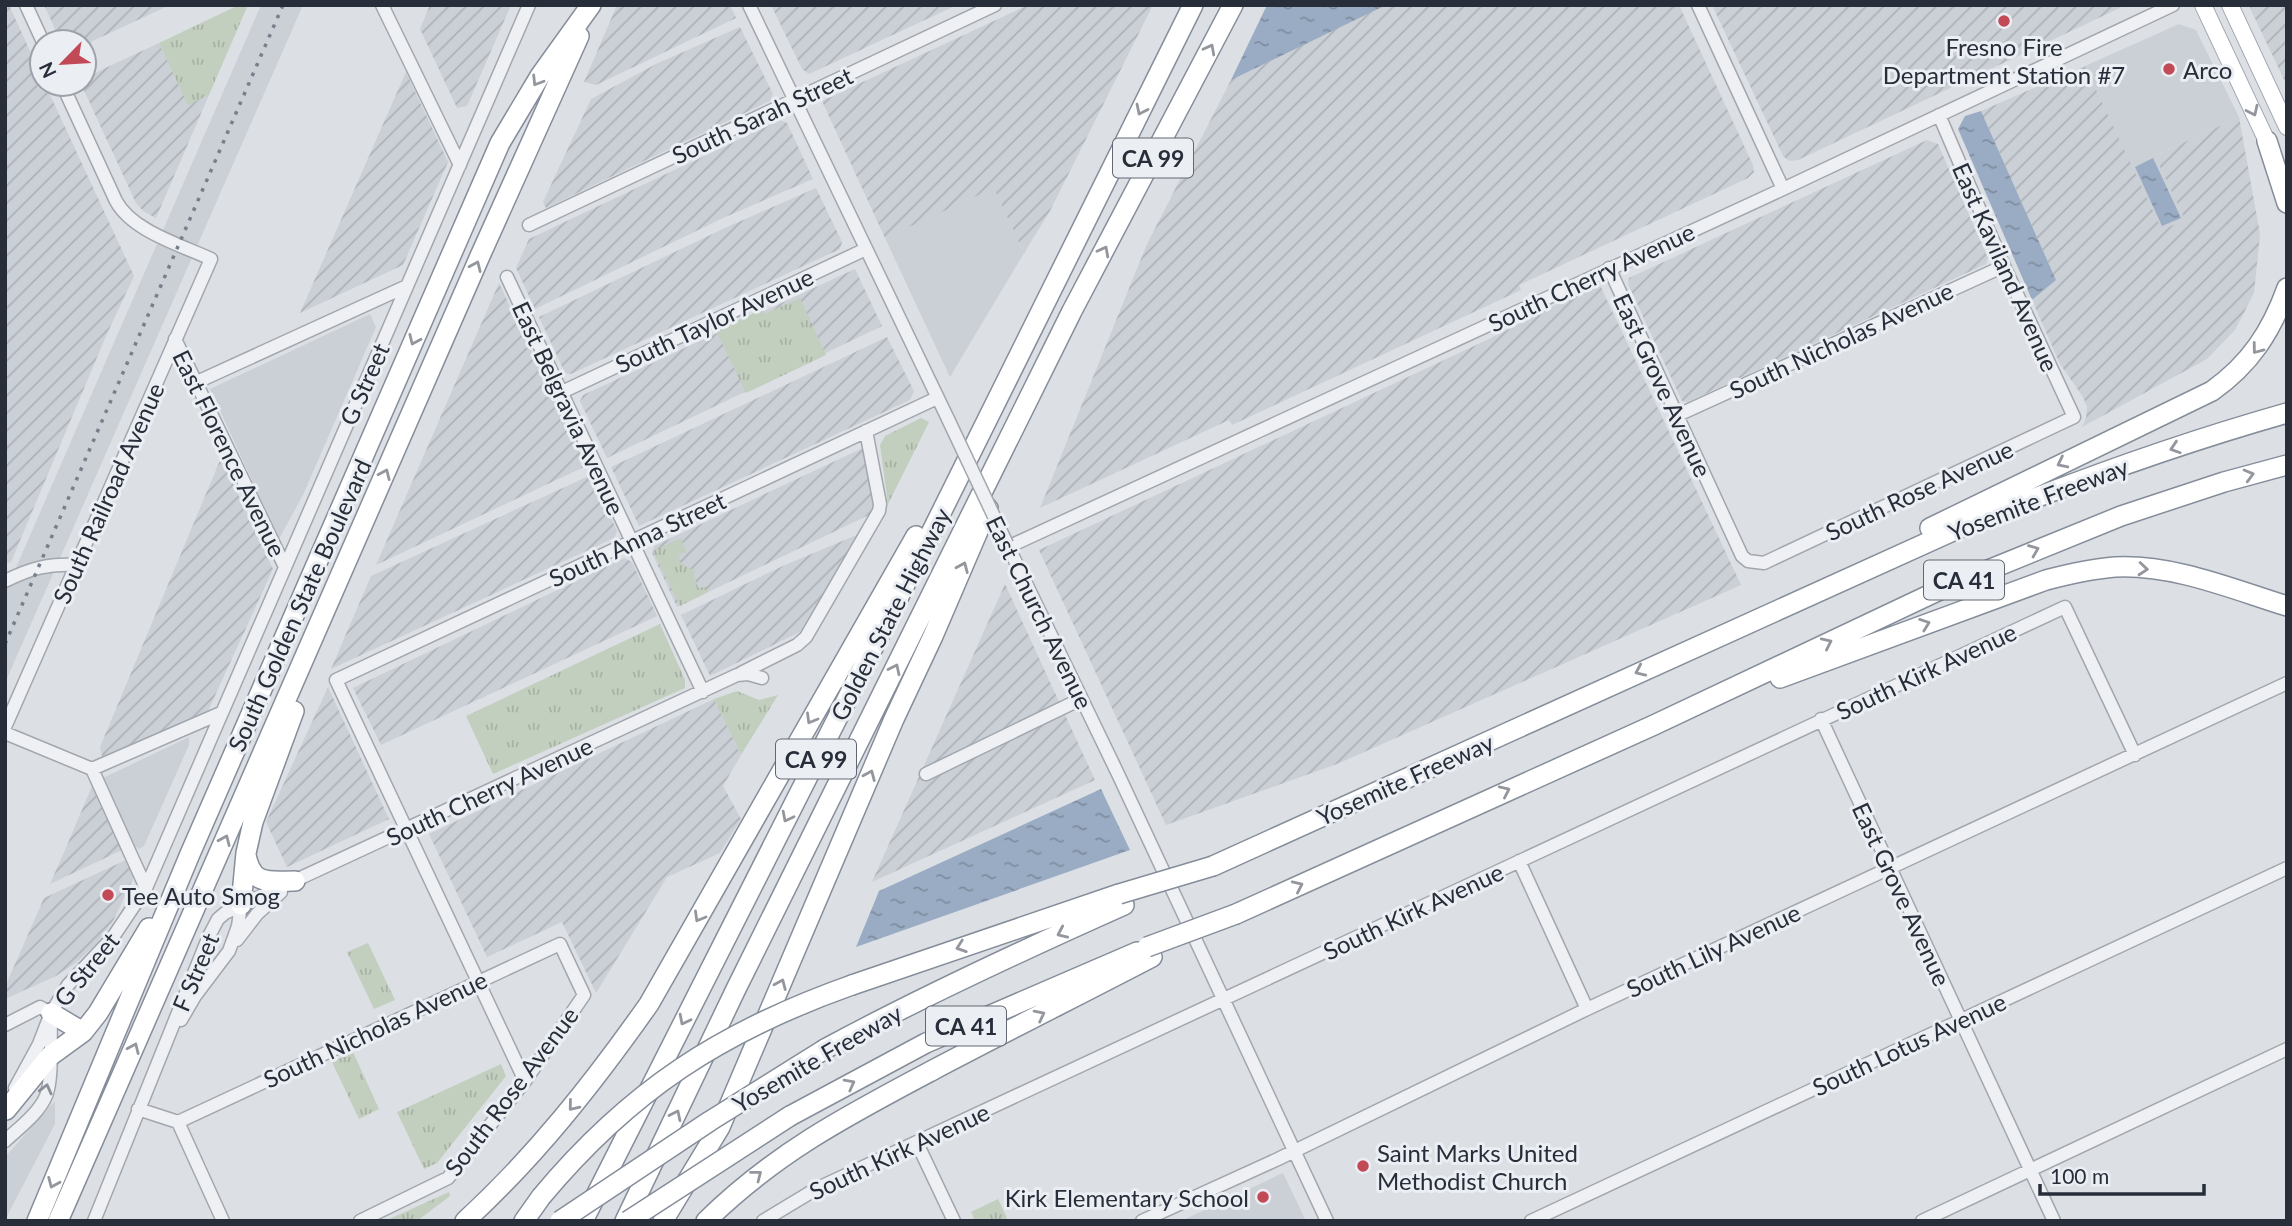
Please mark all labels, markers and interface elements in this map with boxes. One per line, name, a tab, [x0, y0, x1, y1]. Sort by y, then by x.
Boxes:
marker: Fresno Fire Department Station #7	[1996, 13, 2012, 29]
north arrow	[28, 28, 98, 98]
place label: Fresno Fire Department Station #7	[1883, 32, 2125, 89]
one-way arrow	[1202, 44, 1215, 57]
place label: Arco	[2183, 55, 2232, 84]
text: N	[34, 59, 61, 82]
street label: South Sarah Street	[667, 60, 857, 170]
marker: Arco	[2161, 61, 2177, 77]
one-way arrow	[533, 73, 546, 86]
one-way arrow	[1136, 103, 1150, 115]
one-way arrow	[2245, 104, 2259, 116]
road number: CA 99	[1113, 139, 1193, 178]
street label: East Kaviland Avenue	[1947, 158, 2065, 376]
street label: South Cherry Avenue	[1483, 216, 1699, 338]
one-way arrow	[1096, 246, 1109, 258]
one-way arrow	[468, 260, 482, 273]
street label: South Taylor Avenue	[610, 261, 818, 379]
street label: South Nicholas Avenue	[1725, 275, 1957, 405]
street label: East Grove Avenue	[1608, 289, 1718, 481]
street label: East Belgravia Avenue	[507, 297, 631, 519]
one-way arrow	[408, 333, 422, 346]
street label: G Street	[333, 338, 395, 430]
one-way arrow	[2252, 341, 2265, 354]
street label: East Florence Avenue	[167, 345, 293, 561]
street label: South Railroad Avenue	[46, 378, 170, 608]
street label: South Rose Avenue	[1821, 434, 2017, 546]
one-way arrow	[2169, 440, 2181, 454]
street label: Yosemite Freeway	[1944, 451, 2133, 547]
street label: South Golden State Boulevard	[221, 454, 377, 756]
one-way arrow	[2057, 455, 2070, 468]
one-way arrow	[377, 469, 391, 481]
one-way arrow	[2243, 469, 2255, 484]
street label: South Anna Street	[544, 485, 730, 593]
street label: Golden State Highway	[824, 502, 957, 725]
street label: East Church Avenue	[981, 511, 1099, 713]
one-way arrow	[2027, 545, 2039, 559]
road number: CA 41	[1924, 560, 2004, 600]
one-way arrow	[2138, 561, 2149, 576]
one-way arrow	[955, 562, 969, 574]
street label: South Kirk Avenue	[1831, 617, 2021, 725]
one-way arrow	[1918, 619, 1930, 633]
one-way arrow	[1820, 638, 1832, 652]
one-way arrow	[1635, 663, 1647, 677]
one-way arrow	[886, 664, 900, 676]
one-way arrow	[806, 712, 819, 724]
street label: Yosemite Freeway	[1312, 727, 1499, 831]
street label: South Cherry Avenue	[381, 730, 597, 852]
road number: CA 99	[776, 740, 856, 778]
one-way arrow	[862, 769, 876, 782]
one-way arrow	[1498, 785, 1510, 799]
street label: East Grove Avenue	[1847, 798, 1957, 990]
one-way arrow	[781, 810, 795, 822]
one-way arrow	[217, 834, 231, 847]
street label: South Kirk Avenue	[1318, 857, 1508, 965]
one-way arrow	[1291, 880, 1303, 894]
place label: Tee Auto Smog	[122, 881, 280, 910]
marker: Tee Auto Smog	[100, 887, 116, 903]
street label: South Lily Avenue	[1621, 897, 1805, 1003]
one-way arrow	[694, 909, 707, 922]
one-way arrow	[1057, 925, 1069, 939]
street label: G Street	[47, 926, 125, 1012]
street label: F Street	[166, 928, 225, 1016]
one-way arrow	[956, 939, 968, 954]
street label: South Nicholas Avenue	[259, 964, 491, 1094]
one-way arrow	[773, 979, 787, 991]
street label: South Lotus Avenue	[1808, 986, 2010, 1102]
street label: Yosemite Freeway	[727, 997, 907, 1118]
street label: South Rose Avenue	[438, 1001, 584, 1181]
road number: CA 41	[926, 1007, 1006, 1046]
one-way arrow	[1032, 1009, 1045, 1023]
one-way arrow	[679, 1013, 693, 1025]
one-way arrow	[125, 1043, 139, 1055]
one-way arrow	[843, 1079, 856, 1092]
one-way arrow	[38, 1083, 52, 1095]
street label: South Kirk Avenue	[804, 1097, 994, 1205]
one-way arrow	[569, 1098, 582, 1110]
one-way arrow	[668, 1110, 682, 1122]
place label: Saint Marks United Methodist Church	[1377, 1138, 1578, 1195]
scale bar	[2040, 1152, 2204, 1196]
marker: Saint Marks United Methodist Church	[1355, 1158, 1371, 1174]
text: 100 m	[2050, 1163, 2109, 1188]
one-way arrow	[749, 1171, 762, 1184]
one-way arrow	[47, 1176, 61, 1188]
place label: Kirk Elementary School	[1005, 1183, 1249, 1212]
marker: Kirk Elementary School	[1255, 1189, 1271, 1205]

